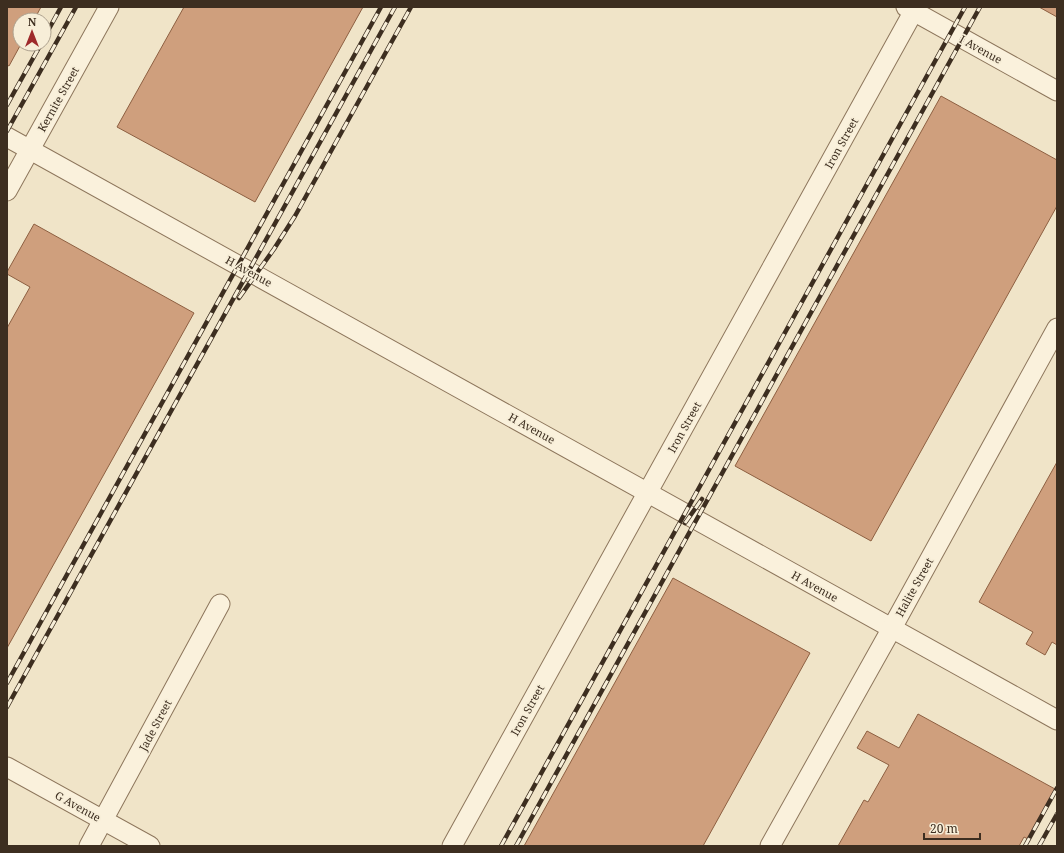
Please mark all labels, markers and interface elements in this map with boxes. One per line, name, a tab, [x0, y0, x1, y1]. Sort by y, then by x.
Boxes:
north arrow	[12, 12, 52, 52]
text: N	[28, 14, 37, 29]
street label: I Avenue	[957, 31, 1005, 67]
street label: Kernite Street	[34, 64, 82, 134]
street label: Iron Street	[821, 115, 861, 171]
street label: H Avenue	[223, 252, 275, 290]
street label: Iron Street	[664, 399, 704, 455]
street label: H Avenue	[506, 409, 558, 447]
street label: Halite Street	[892, 555, 936, 619]
street label: H Avenue	[789, 567, 841, 605]
street label: Iron Street	[507, 682, 547, 738]
street label: Jade Street	[135, 697, 175, 754]
street label: G Avenue	[52, 787, 104, 825]
scale bar	[924, 815, 980, 841]
text: 20 m	[930, 820, 958, 837]

